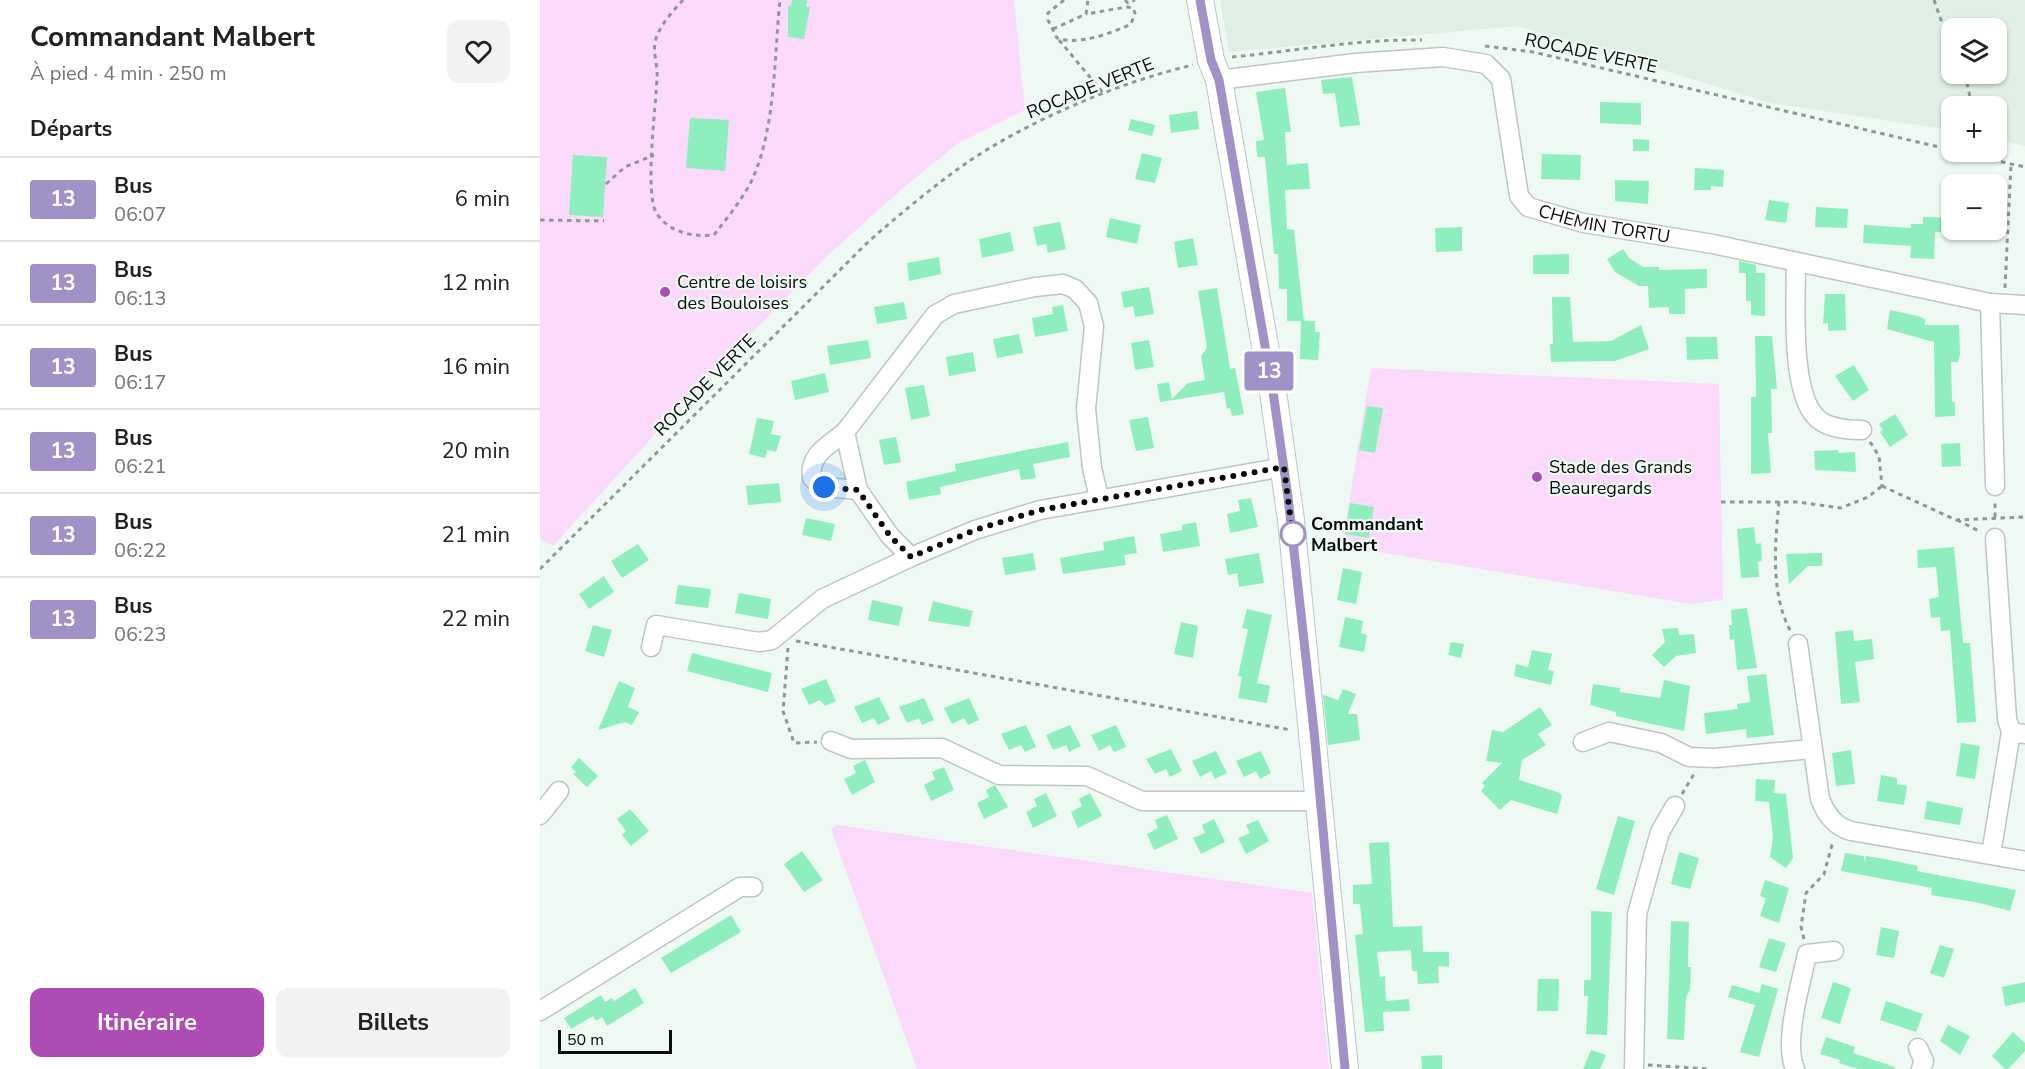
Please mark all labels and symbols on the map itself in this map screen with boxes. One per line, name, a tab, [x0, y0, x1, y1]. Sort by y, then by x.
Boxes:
street label: ROCADE VERTE	[1522, 27, 1660, 79]
street label: ROCADE VERTE	[1023, 52, 1157, 124]
street label: CHEMIN TORTU	[1536, 199, 1672, 249]
place label: Centre de loisirs des Bouloises	[677, 270, 807, 315]
marker: Centre de loisirs des Bouloises	[658, 285, 672, 299]
street label: ROCADE VERTE	[649, 329, 761, 441]
line badge: 13	[1242, 352, 1296, 391]
place label: Stade des Grands Beauregards	[1549, 455, 1692, 500]
marker: Stade des Grands Beauregards	[1530, 470, 1544, 484]
your location	[809, 472, 839, 502]
place label: Commandant Malbert	[1311, 512, 1423, 557]
marker: Commandant Malbert	[1280, 521, 1306, 547]
scale bar	[558, 1027, 672, 1054]

